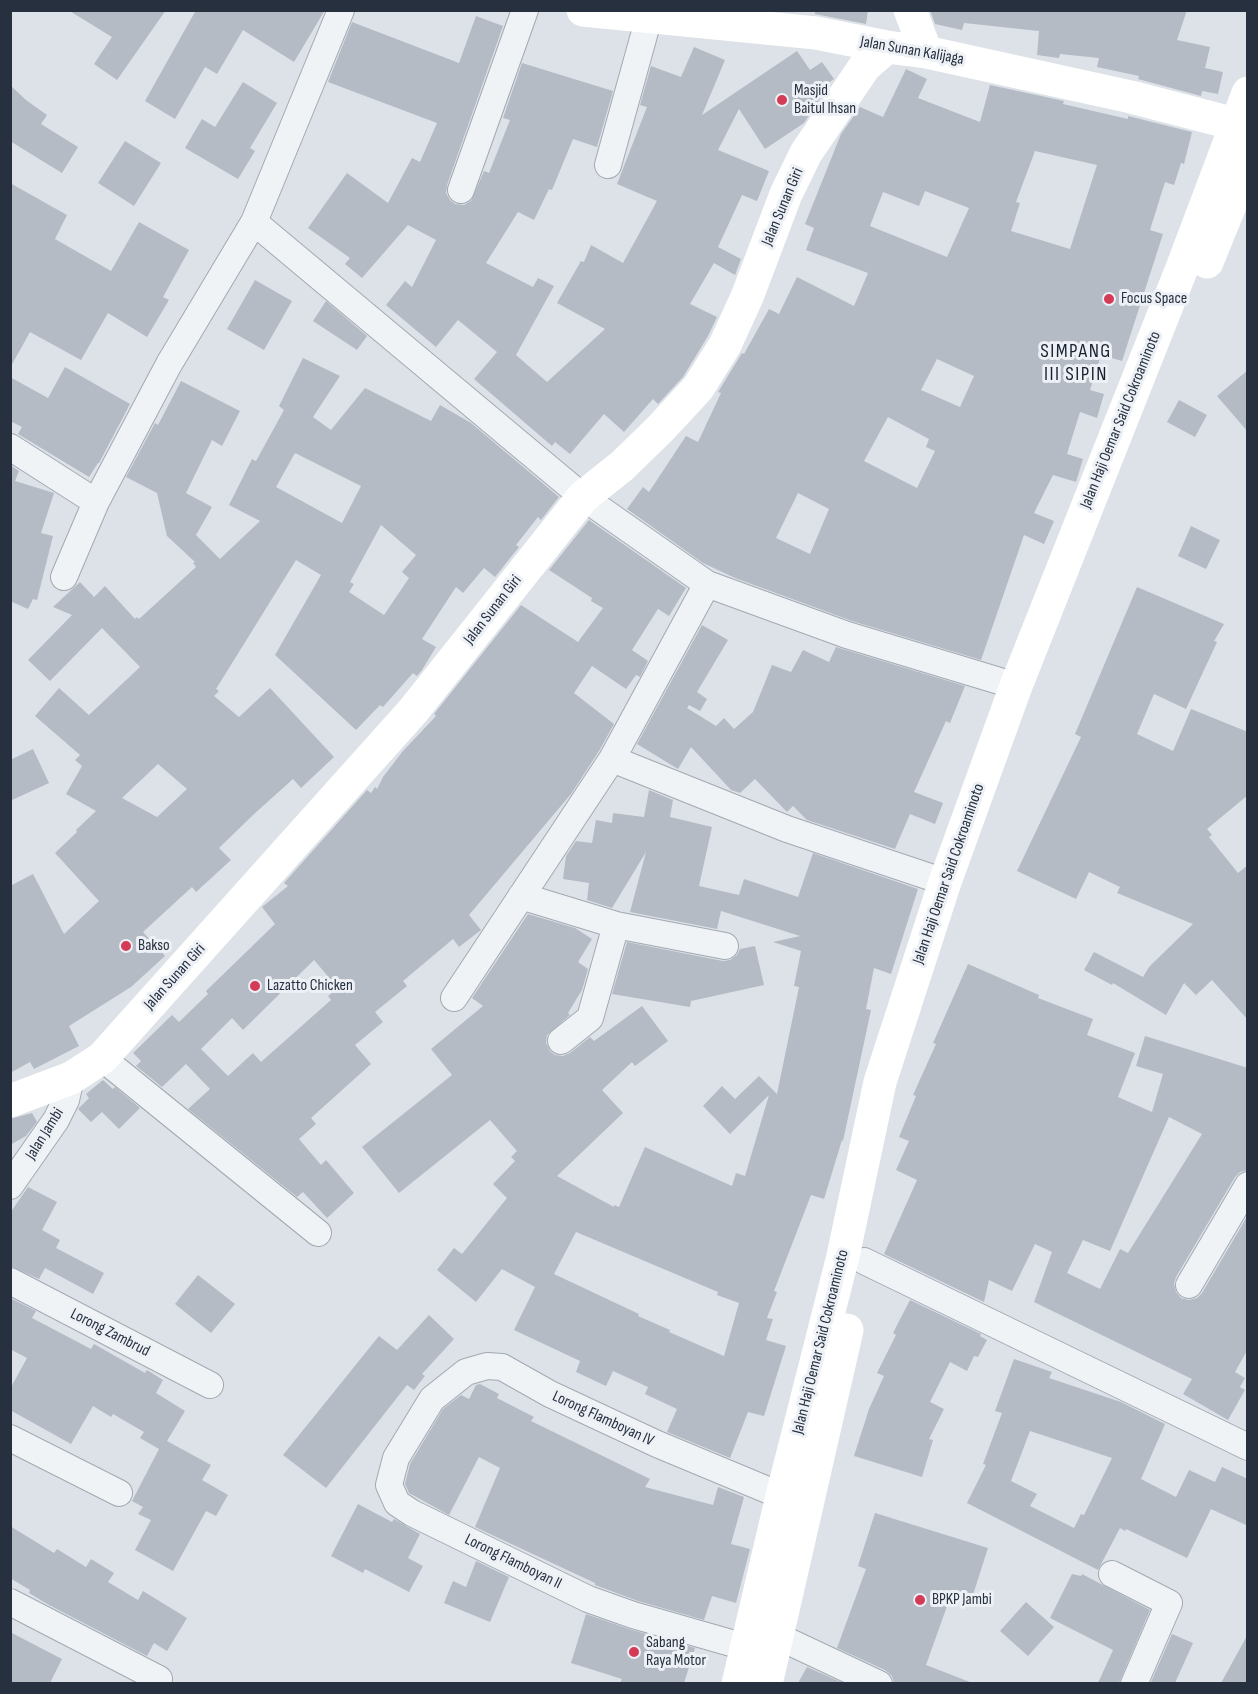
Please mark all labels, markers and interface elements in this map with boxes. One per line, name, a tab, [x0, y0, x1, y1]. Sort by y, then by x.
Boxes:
street label: Jalan Sunan Kalijaga	[859, 32, 965, 70]
place label: Masjid Baitul Ihsan	[794, 81, 856, 119]
marker: Masjid Baitul Ihsan	[775, 93, 789, 107]
street label: Jalan Sunan Giri	[758, 165, 808, 249]
place label: Focus Space	[1121, 289, 1187, 309]
marker: Focus Space	[1102, 292, 1116, 306]
street label: Jalan Haji Oemar Said Cokroaminoto	[1077, 329, 1165, 511]
district label: SIMPANG III SIPIN	[1040, 340, 1112, 387]
street label: Jalan Sunan Giri	[460, 572, 526, 648]
street label: Jalan Haji Oemar Said Cokroaminoto	[909, 781, 989, 967]
place label: Bakso	[138, 936, 170, 956]
marker: Bakso	[119, 939, 133, 953]
street label: Jalan Sunan Giri	[140, 940, 210, 1014]
place label: Lazatto Chicken	[267, 976, 353, 996]
marker: Lazatto Chicken	[248, 979, 262, 993]
street label: Jalan Jambi	[22, 1105, 68, 1163]
street label: Jalan Haji Oemar Said Cokroaminoto	[789, 1248, 853, 1436]
street label: Lorong Zambrud	[67, 1305, 153, 1361]
street label: Lorong Flamboyan IV	[549, 1387, 657, 1451]
street label: Lorong Flamboyan II	[461, 1530, 565, 1594]
place label: BPKP Jambi	[932, 1590, 992, 1610]
marker: BPKP Jambi	[913, 1593, 927, 1607]
place label: Sabang Raya Motor	[646, 1633, 706, 1671]
marker: Sabang Raya Motor	[627, 1645, 641, 1659]

